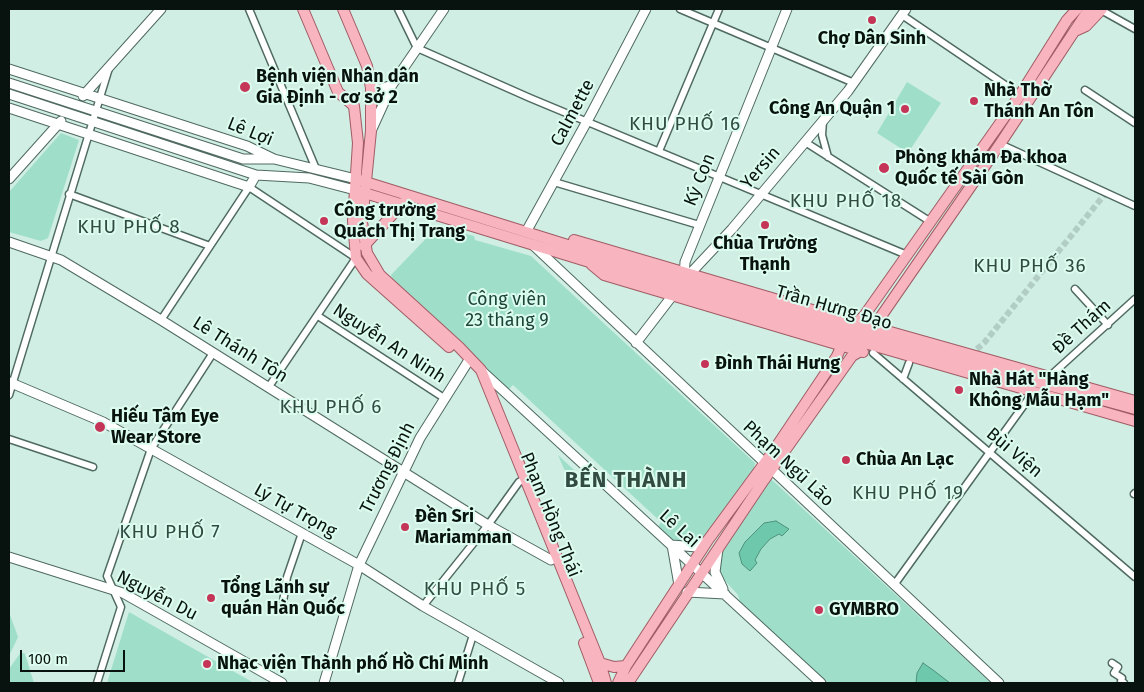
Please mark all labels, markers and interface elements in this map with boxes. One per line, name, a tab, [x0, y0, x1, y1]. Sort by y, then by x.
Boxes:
marker: Chợ Dân Sinh	[866, 14, 878, 26]
place label: Chợ Dân Sinh	[818, 28, 926, 50]
place label: Bệnh viện Nhân dân Gia Định - cơ sở 2	[256, 66, 419, 108]
street label: Calmette	[546, 76, 600, 150]
marker: Bệnh viện Nhân dân Gia Định - cơ sở 2	[238, 80, 252, 94]
place label: Nhà Thờ Thánh An Tôn	[984, 80, 1094, 122]
marker: Nhà Thờ Thánh An Tôn	[968, 95, 980, 107]
place label: Công An Quận 1	[769, 98, 895, 120]
marker: Công An Quận 1	[899, 103, 911, 115]
street label: Lê Lợi	[224, 113, 276, 151]
district label: KHU PHỐ 16	[628, 114, 742, 136]
street label: Yersin	[737, 142, 785, 194]
place label: Phòng khám Đa khoa Quốc tế Sài Gòn	[895, 147, 1067, 190]
street label: Ký Con	[680, 151, 720, 209]
marker: Phòng khám Đa khoa Quốc tế Sài Gòn	[877, 161, 891, 175]
district label: KHU PHỐ 18	[788, 191, 904, 213]
place label: Công trường Quách Thị Trang	[334, 200, 465, 242]
marker: Công trường Quách Thị Trang	[318, 215, 330, 227]
district label: KHU PHỐ 8	[76, 217, 182, 239]
marker: Chùa Trường Thạnh	[759, 219, 771, 231]
place label: Chùa Trường Thạnh	[713, 233, 817, 276]
district label: KHU PHỐ 36	[972, 256, 1088, 278]
street label: Trần Hưng Đạo	[773, 281, 895, 335]
park label: Công viên 23 tháng 9	[465, 289, 549, 332]
street label: Ðề Thám	[1048, 295, 1116, 359]
street label: Nguyễn An Ninh	[329, 300, 449, 388]
street label: Lê Thánh Tôn	[188, 312, 292, 388]
place label: Đình Thái Hưng	[715, 353, 840, 375]
marker: Đình Thái Hưng	[699, 358, 711, 370]
place label: Nhà Hát "Hàng Không Mẫu Hạm"	[969, 369, 1109, 412]
marker: Nhà Hát "Hàng Không Mẫu Hạm"	[953, 384, 965, 396]
district label: KHU PHỐ 6	[278, 397, 384, 419]
place label: Hiếu Tâm Eye Wear Store	[111, 406, 219, 448]
street label: Phạm Ngũ Lão	[738, 416, 838, 512]
street label: Trương Định	[356, 419, 420, 517]
marker: Hiếu Tâm Eye Wear Store	[93, 420, 107, 434]
street label: Bùi Viện	[982, 423, 1046, 483]
street label: Phạm Hồng Thái	[515, 449, 585, 581]
place label: Chùa An Lạc	[856, 449, 954, 471]
marker: Chùa An Lạc	[840, 454, 852, 466]
district label: BẾN THÀNH	[564, 468, 688, 494]
street label: Lý Tự Trọng	[250, 479, 340, 543]
district label: KHU PHỐ 19	[851, 483, 965, 505]
street label: Lê Lai	[654, 505, 704, 553]
place label: Đền Sri Mariamman	[415, 506, 512, 548]
marker: Đền Sri Mariamman	[399, 521, 411, 533]
district label: KHU PHỐ 7	[118, 522, 222, 544]
street label: Nguyễn Du	[113, 566, 201, 626]
place label: Tổng Lãnh sự quán Hàn Quốc	[221, 577, 345, 620]
district label: KHU PHỐ 5	[423, 579, 527, 601]
marker: Tổng Lãnh sự quán Hàn Quốc	[205, 592, 217, 604]
place label: GYMBRO	[829, 599, 899, 621]
marker: GYMBRO	[813, 604, 825, 616]
scale bar	[22, 640, 128, 672]
text: 100 m	[28, 650, 68, 668]
place label: Nhạc viện Thành phố Hồ Chí Minh	[217, 653, 489, 675]
marker: Nhạc viện Thành phố Hồ Chí Minh	[201, 658, 213, 670]

